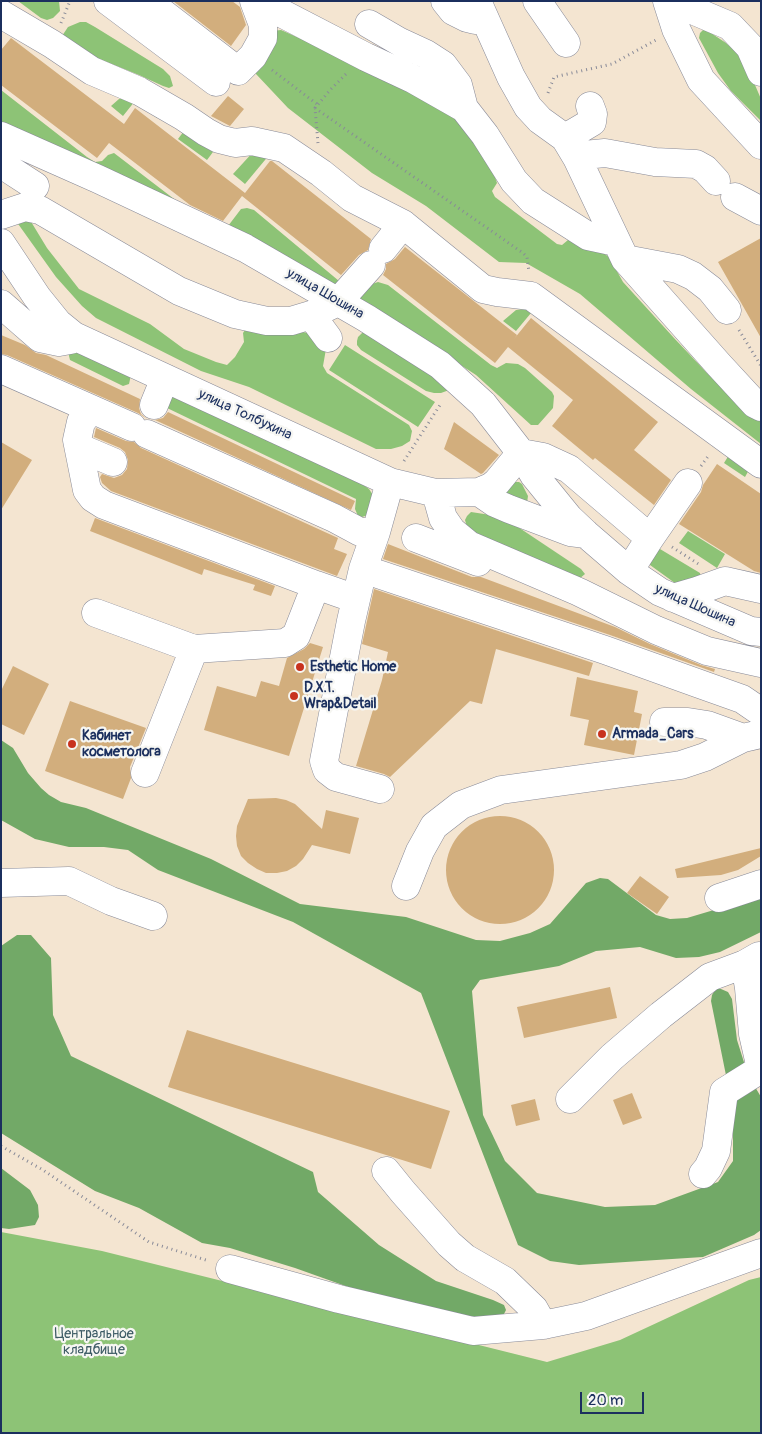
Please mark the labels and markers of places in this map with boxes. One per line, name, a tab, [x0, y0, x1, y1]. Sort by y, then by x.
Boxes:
place label: Esthetic Home	[310, 659, 396, 675]
marker: Esthetic Home	[294, 661, 306, 673]
place label: D.X.T. Wrap&Detail	[304, 680, 376, 712]
marker: D.X.T. Wrap&Detail	[288, 690, 300, 702]
place label: Armada_Cars	[612, 726, 693, 742]
place label: Кабинет косметолога	[82, 728, 161, 760]
marker: Armada_Cars	[596, 728, 608, 740]
marker: Кабинет косметолога	[66, 738, 78, 750]

